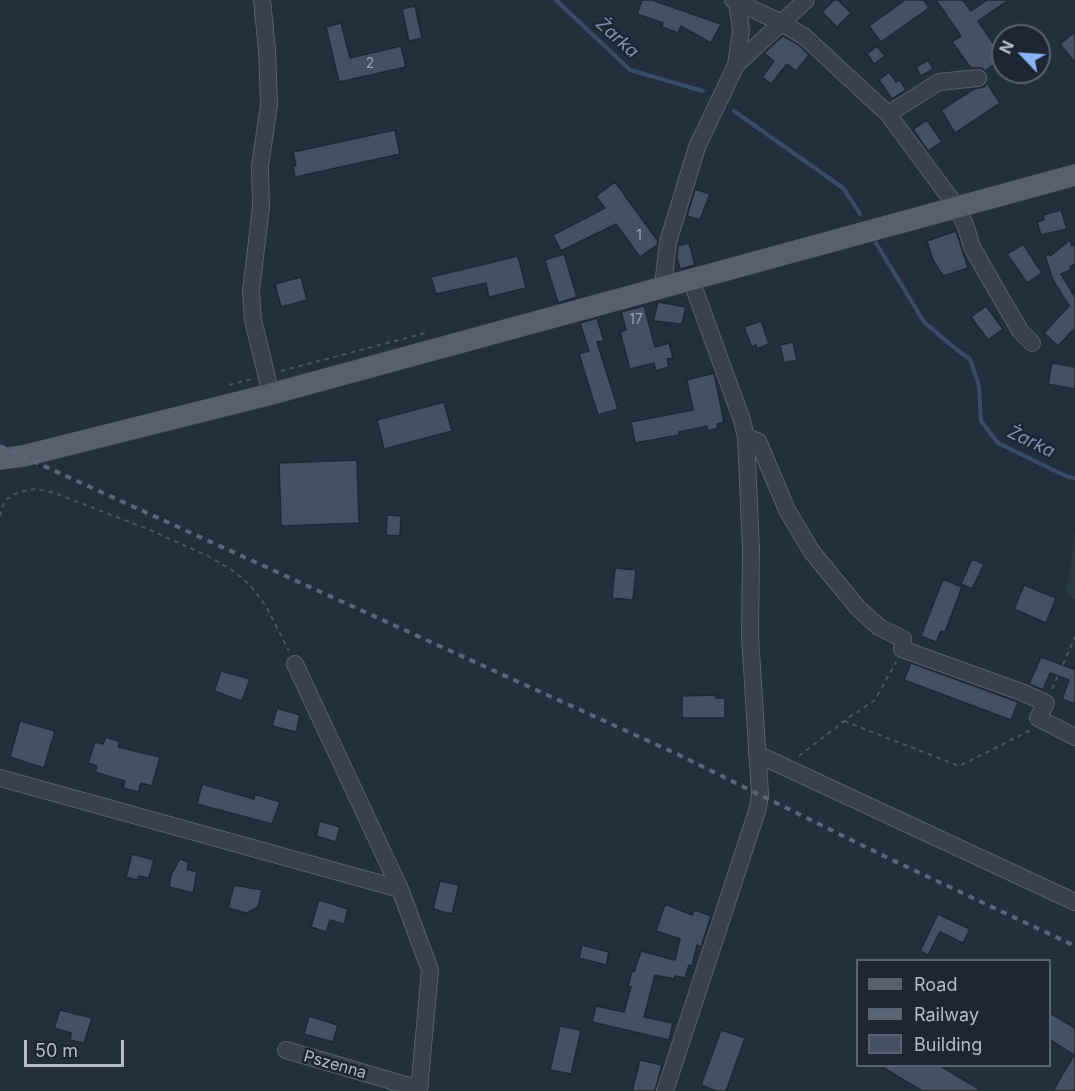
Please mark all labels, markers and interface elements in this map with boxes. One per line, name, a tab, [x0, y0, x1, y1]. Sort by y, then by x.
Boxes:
water label: Żarka	[591, 13, 643, 63]
north arrow	[991, 24, 1051, 84]
text: N	[995, 37, 1018, 57]
house number: 2	[366, 56, 374, 72]
house number: 1	[636, 228, 642, 244]
house number: 17	[629, 312, 643, 328]
water label: Żarka	[1004, 421, 1058, 463]
legend	[856, 959, 1051, 1067]
text: Road	[914, 974, 957, 995]
text: Railway	[914, 1004, 979, 1025]
scale bar	[27, 1028, 128, 1066]
text: Building	[914, 1034, 982, 1055]
text: 50 m	[35, 1040, 78, 1061]
street label: Pszenna	[301, 1047, 369, 1083]

